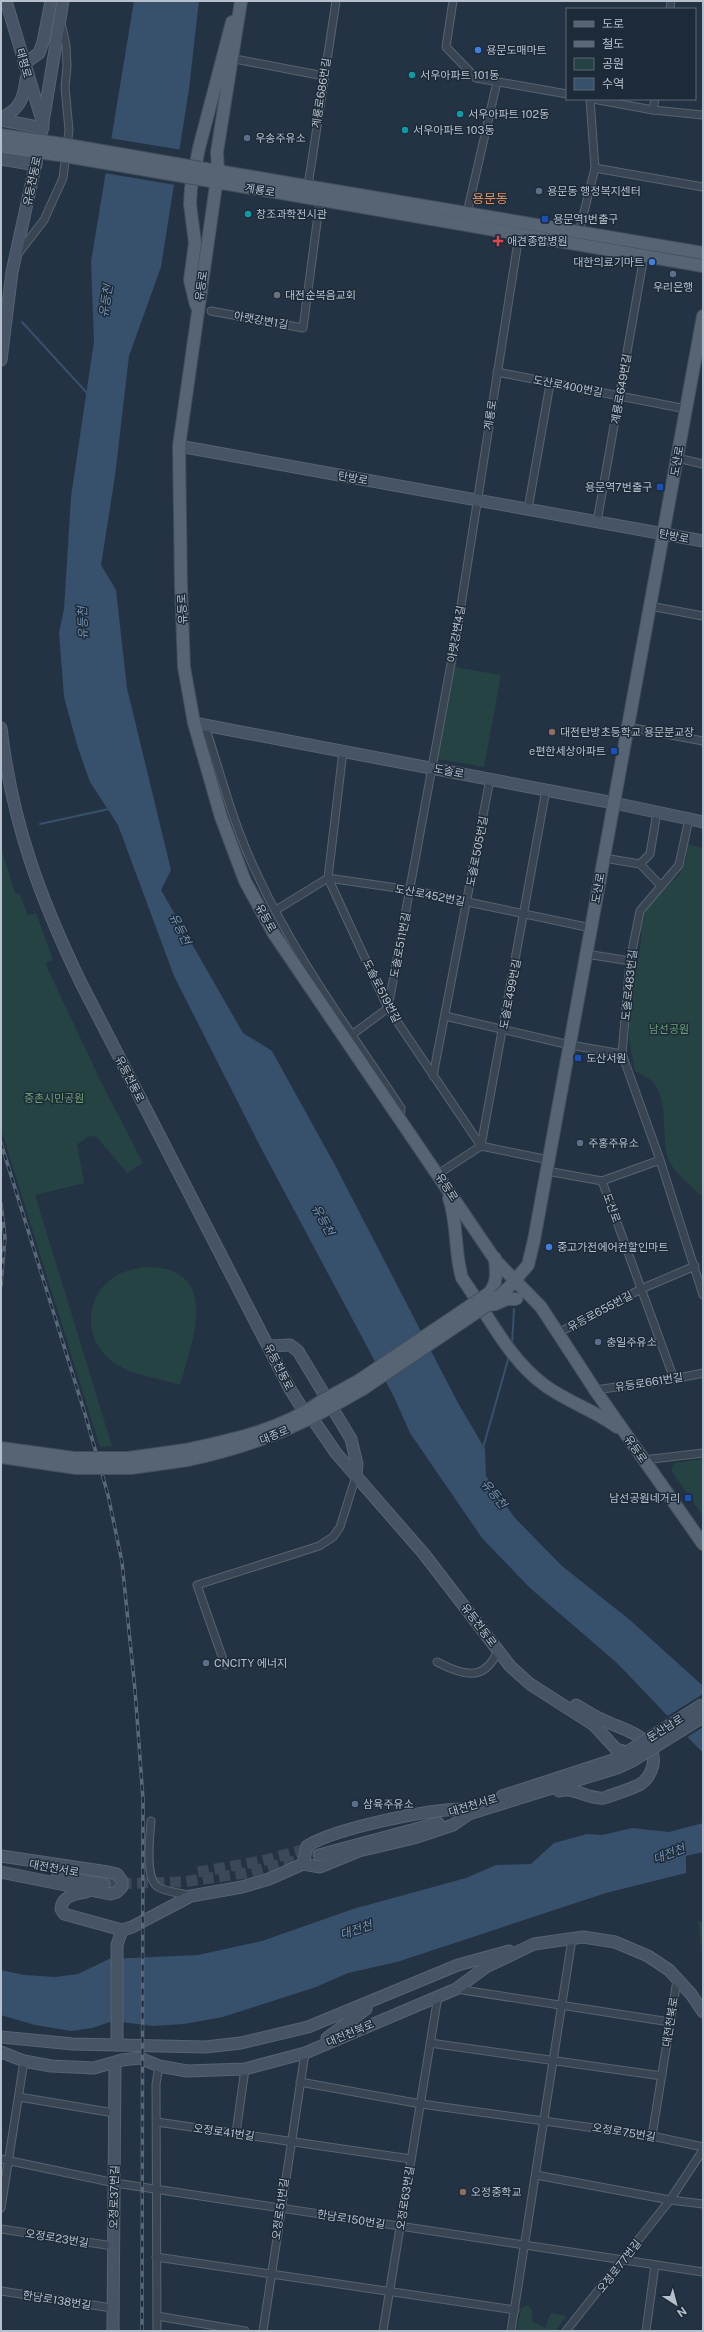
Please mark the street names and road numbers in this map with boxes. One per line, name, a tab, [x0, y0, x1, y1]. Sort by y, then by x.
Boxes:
street label: 태평로	[14, 47, 34, 79]
street label: 계룡로686번길	[309, 57, 333, 129]
street label: 유등천동로	[21, 155, 43, 207]
street label: 계룡로	[244, 181, 276, 199]
street label: 유등로	[193, 270, 209, 302]
street label: 아랫강변1길	[233, 309, 289, 331]
street label: 계룡로649번길	[609, 353, 633, 425]
street label: 도산로400번길	[532, 373, 604, 399]
street label: 계룡로	[482, 399, 498, 431]
street label: 도산로	[668, 445, 686, 477]
street label: 탄방로	[337, 469, 369, 487]
street label: 탄방로	[658, 527, 690, 545]
street label: 유등로	[175, 594, 189, 624]
street label: 아랫강변4길	[445, 605, 467, 663]
street label: 도솔로	[433, 762, 465, 780]
street label: 도솔로505번길	[464, 815, 490, 887]
street label: 도산로	[589, 872, 607, 904]
street label: 도산로452번길	[394, 882, 466, 908]
street label: 유등로	[253, 902, 279, 934]
street label: 도솔로511번길	[388, 911, 412, 979]
street label: 도솔로483번길	[619, 949, 639, 1021]
street label: 도솔로519번길	[361, 958, 403, 1024]
street label: 도솔로499번길	[497, 958, 523, 1030]
street label: 유등천동로	[113, 1054, 147, 1104]
street label: 유등로	[434, 1171, 460, 1203]
street label: 도산로	[601, 1192, 623, 1224]
street label: 유등로655번길	[566, 1289, 634, 1333]
street label: 유등천동로	[262, 1342, 296, 1392]
street label: 유등로661번길	[614, 1371, 684, 1393]
street label: 대종로	[258, 1424, 290, 1446]
street label: 유등로	[622, 1433, 650, 1465]
street label: 유등천동로	[459, 1601, 499, 1649]
street label: 둔산남로	[645, 1712, 685, 1744]
street label: 대전천서로	[447, 1792, 499, 1818]
street label: 대전천서로	[28, 1858, 80, 1878]
street label: 대전천북로	[660, 1996, 680, 2048]
street label: 대전천북로	[324, 2018, 376, 2048]
street label: 오정로75번길	[591, 2121, 657, 2143]
street label: 오정로41번길	[192, 2122, 256, 2142]
street label: 오정로37번길	[107, 2165, 121, 2229]
street label: 오정로63번길	[394, 2165, 416, 2231]
street label: 오정로51번길	[270, 2177, 290, 2241]
street label: 한남로150번길	[316, 2208, 386, 2230]
street label: 오정로23번길	[24, 2227, 90, 2249]
street label: 오정로77번길	[595, 2237, 643, 2295]
street label: 한남로138번길	[22, 2289, 92, 2311]

